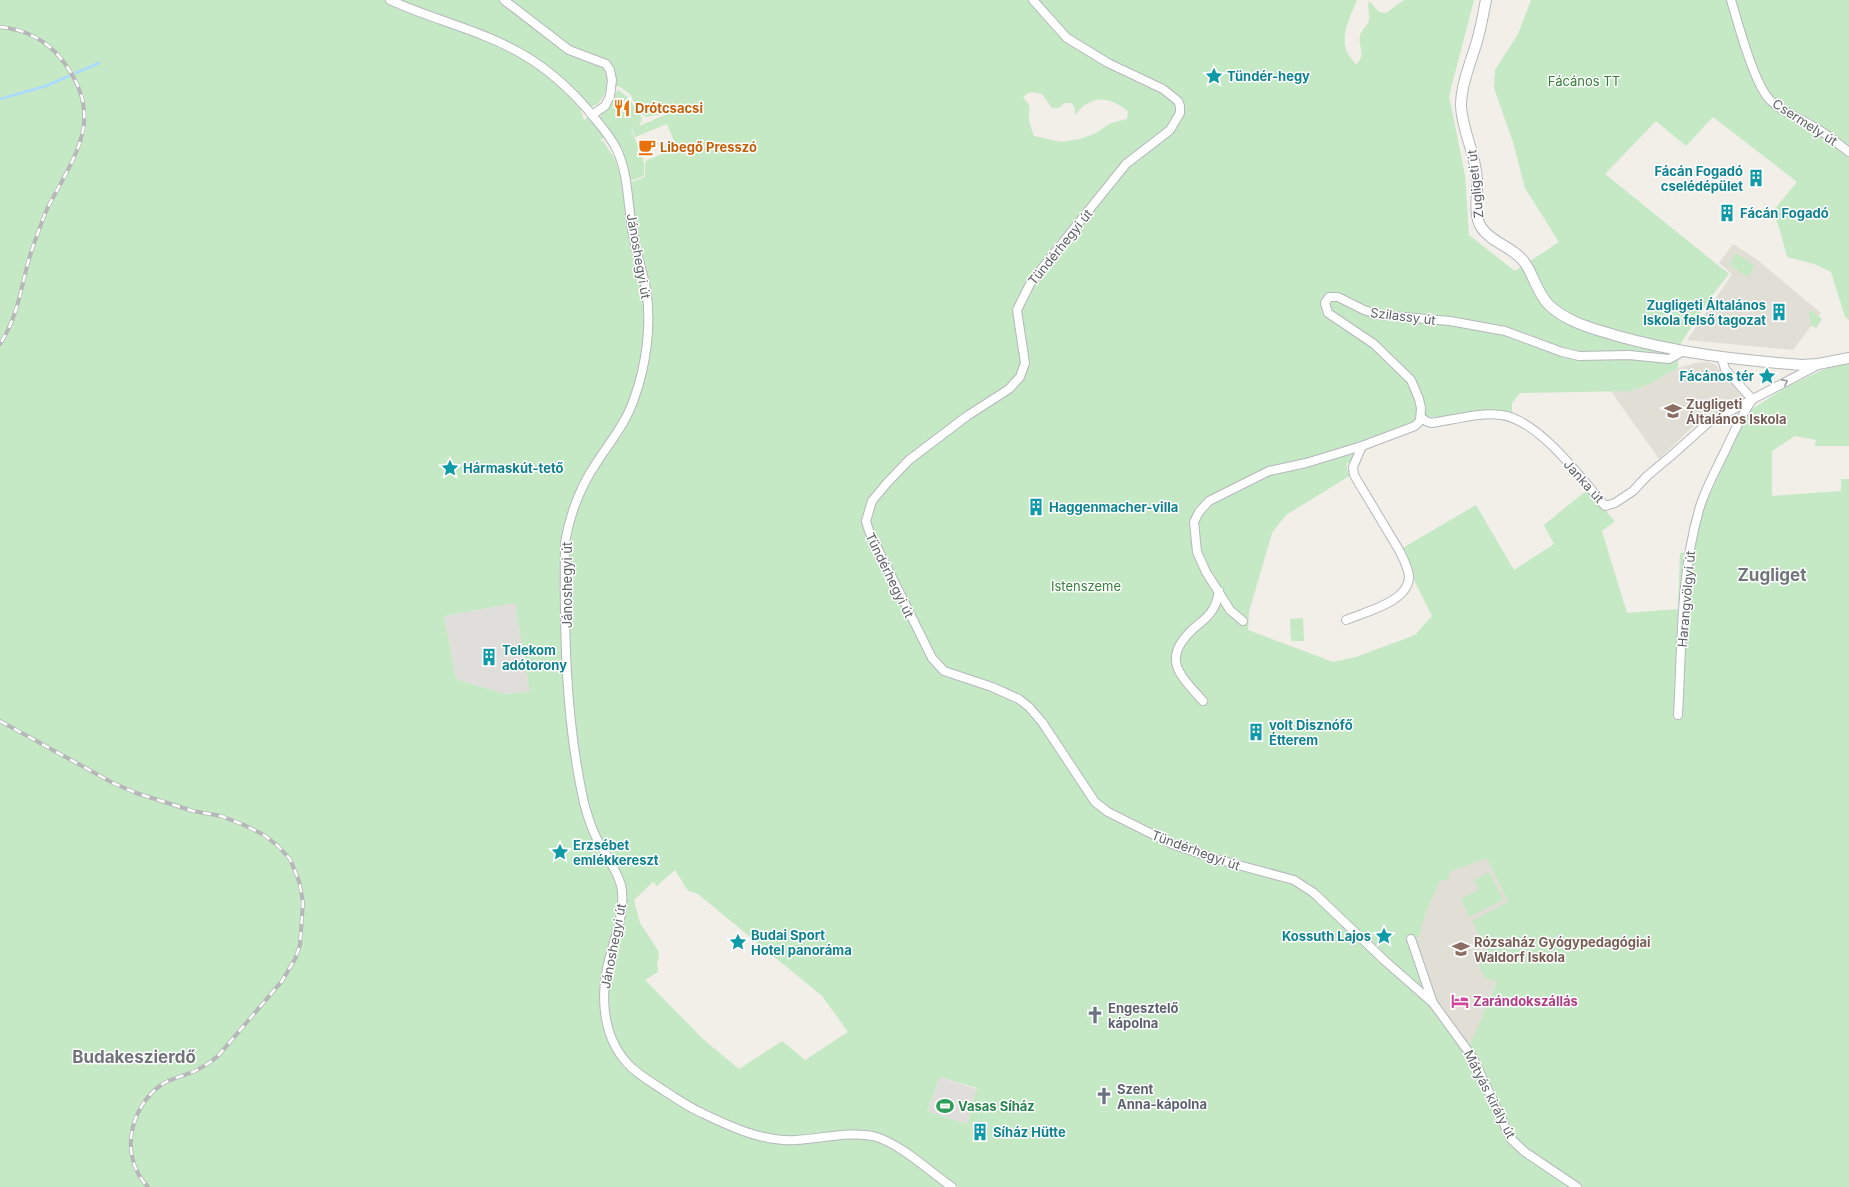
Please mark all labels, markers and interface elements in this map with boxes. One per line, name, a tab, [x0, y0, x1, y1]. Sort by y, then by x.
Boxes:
place icon: Tündér-hegy	[1204, 66, 1224, 86]
place label: Tündér-hegy	[1227, 68, 1310, 84]
park label: Fácános TT	[1548, 73, 1620, 89]
street label: Csermely út	[1770, 95, 1840, 149]
restaurant icon: Drótcsacsi	[612, 98, 632, 118]
place label: Drótcsacsi	[635, 100, 703, 116]
cafe icon: Libegő Presszó	[637, 137, 657, 157]
place label: Libegő Presszó	[660, 139, 757, 155]
street label: Zugligeti út	[1463, 149, 1487, 219]
place label: Fácán Fogadó cselédépület	[1654, 163, 1743, 194]
building icon: Fácán Fogadó cselédépület	[1746, 168, 1766, 188]
building icon: Fácán Fogadó	[1717, 203, 1737, 223]
place label: Fácán Fogadó	[1740, 205, 1829, 221]
street label: Tündérhegyi út	[1025, 206, 1095, 288]
street label: Jánoshegyi út	[624, 212, 654, 300]
place label: Zugligeti Általános Iskola felső tagozat	[1643, 297, 1766, 328]
building icon: Zugligeti Általános Iskola felső tagozat	[1769, 302, 1789, 322]
street label: Szilassy út	[1369, 304, 1437, 328]
place icon: Fácános tér	[1757, 366, 1777, 386]
place label: Fácános tér	[1680, 368, 1755, 384]
one-way arrow	[1781, 379, 1788, 387]
place label: Zugligeti Általános Iskola	[1686, 396, 1787, 427]
school or university icon: Zugligeti Általános Iskola	[1663, 401, 1683, 421]
street label: Janka út	[1561, 456, 1607, 506]
place icon: Hármaskút-tető	[440, 458, 460, 478]
place label: Hármaskút-tető	[463, 460, 564, 476]
building icon: Haggenmacher-villa	[1026, 497, 1046, 517]
place label: Haggenmacher-villa	[1049, 499, 1178, 515]
street label: Tündérhegyi út	[862, 530, 918, 620]
street label: Jánoshegyi út	[559, 542, 575, 628]
street label: Harangvölgyi út	[1674, 550, 1698, 648]
district label: Zugliget	[1738, 565, 1806, 585]
park label: Istenszeme	[1051, 578, 1121, 594]
place label: Telekom adótorony	[502, 642, 567, 673]
building icon: Telekom adótorony	[479, 647, 499, 667]
place label: volt Disznófő Étterem	[1269, 717, 1353, 748]
building icon: volt Disznófő Étterem	[1246, 722, 1266, 742]
street label: Tündérhegyi út	[1150, 827, 1242, 873]
place label: Erzsébet emlékkereszt	[573, 837, 659, 868]
place icon: Erzsébet emlékkereszt	[550, 842, 570, 862]
street label: Jánoshegyi út	[597, 902, 629, 990]
place icon: Kossuth Lajos	[1374, 926, 1394, 946]
place label: Budai Sport Hotel panoráma	[751, 927, 852, 958]
place label: Kossuth Lajos	[1282, 928, 1371, 944]
place icon: Budai Sport Hotel panoráma	[728, 932, 748, 952]
place label: Rózsaház Gyógypedagógiai Waldorf Iskola	[1474, 934, 1651, 965]
school or university icon: Rózsaház Gyógypedagógiai Waldorf Iskola	[1451, 939, 1471, 959]
hotel icon: Zarándokszállás	[1450, 991, 1470, 1011]
place label: Zarándokszállás	[1473, 993, 1578, 1009]
place label: Engesztelő kápolna	[1108, 1000, 1179, 1031]
church icon: Engesztelő kápolna	[1085, 1005, 1105, 1025]
district label: Budakeszierdő	[72, 1047, 196, 1067]
street label: Mátyás király út	[1461, 1047, 1519, 1141]
place label: Szent Anna-kápolna	[1117, 1081, 1207, 1112]
church icon: Szent Anna-kápolna	[1094, 1086, 1114, 1106]
sports icon: Vasas Síház	[935, 1096, 955, 1116]
place label: Vasas Síház	[958, 1098, 1035, 1114]
building icon: Síház Hütte	[970, 1122, 990, 1142]
place label: Síház Hütte	[993, 1124, 1066, 1140]

